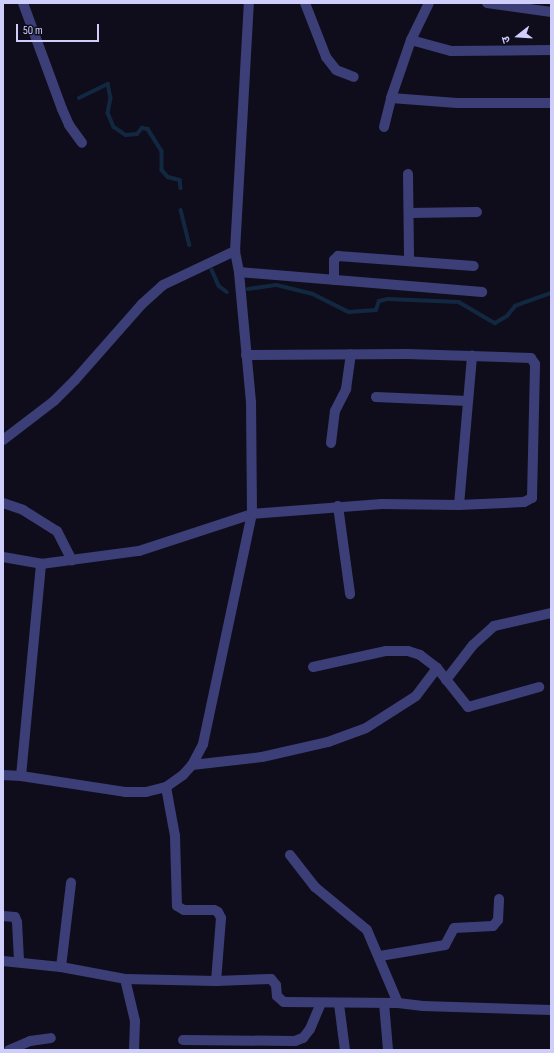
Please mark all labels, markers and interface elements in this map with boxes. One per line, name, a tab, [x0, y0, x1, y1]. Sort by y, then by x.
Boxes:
scale bar	[18, 16, 101, 42]
north arrow	[498, 16, 538, 56]
text: 50 m	[23, 23, 43, 38]
text: उ	[499, 35, 513, 45]

